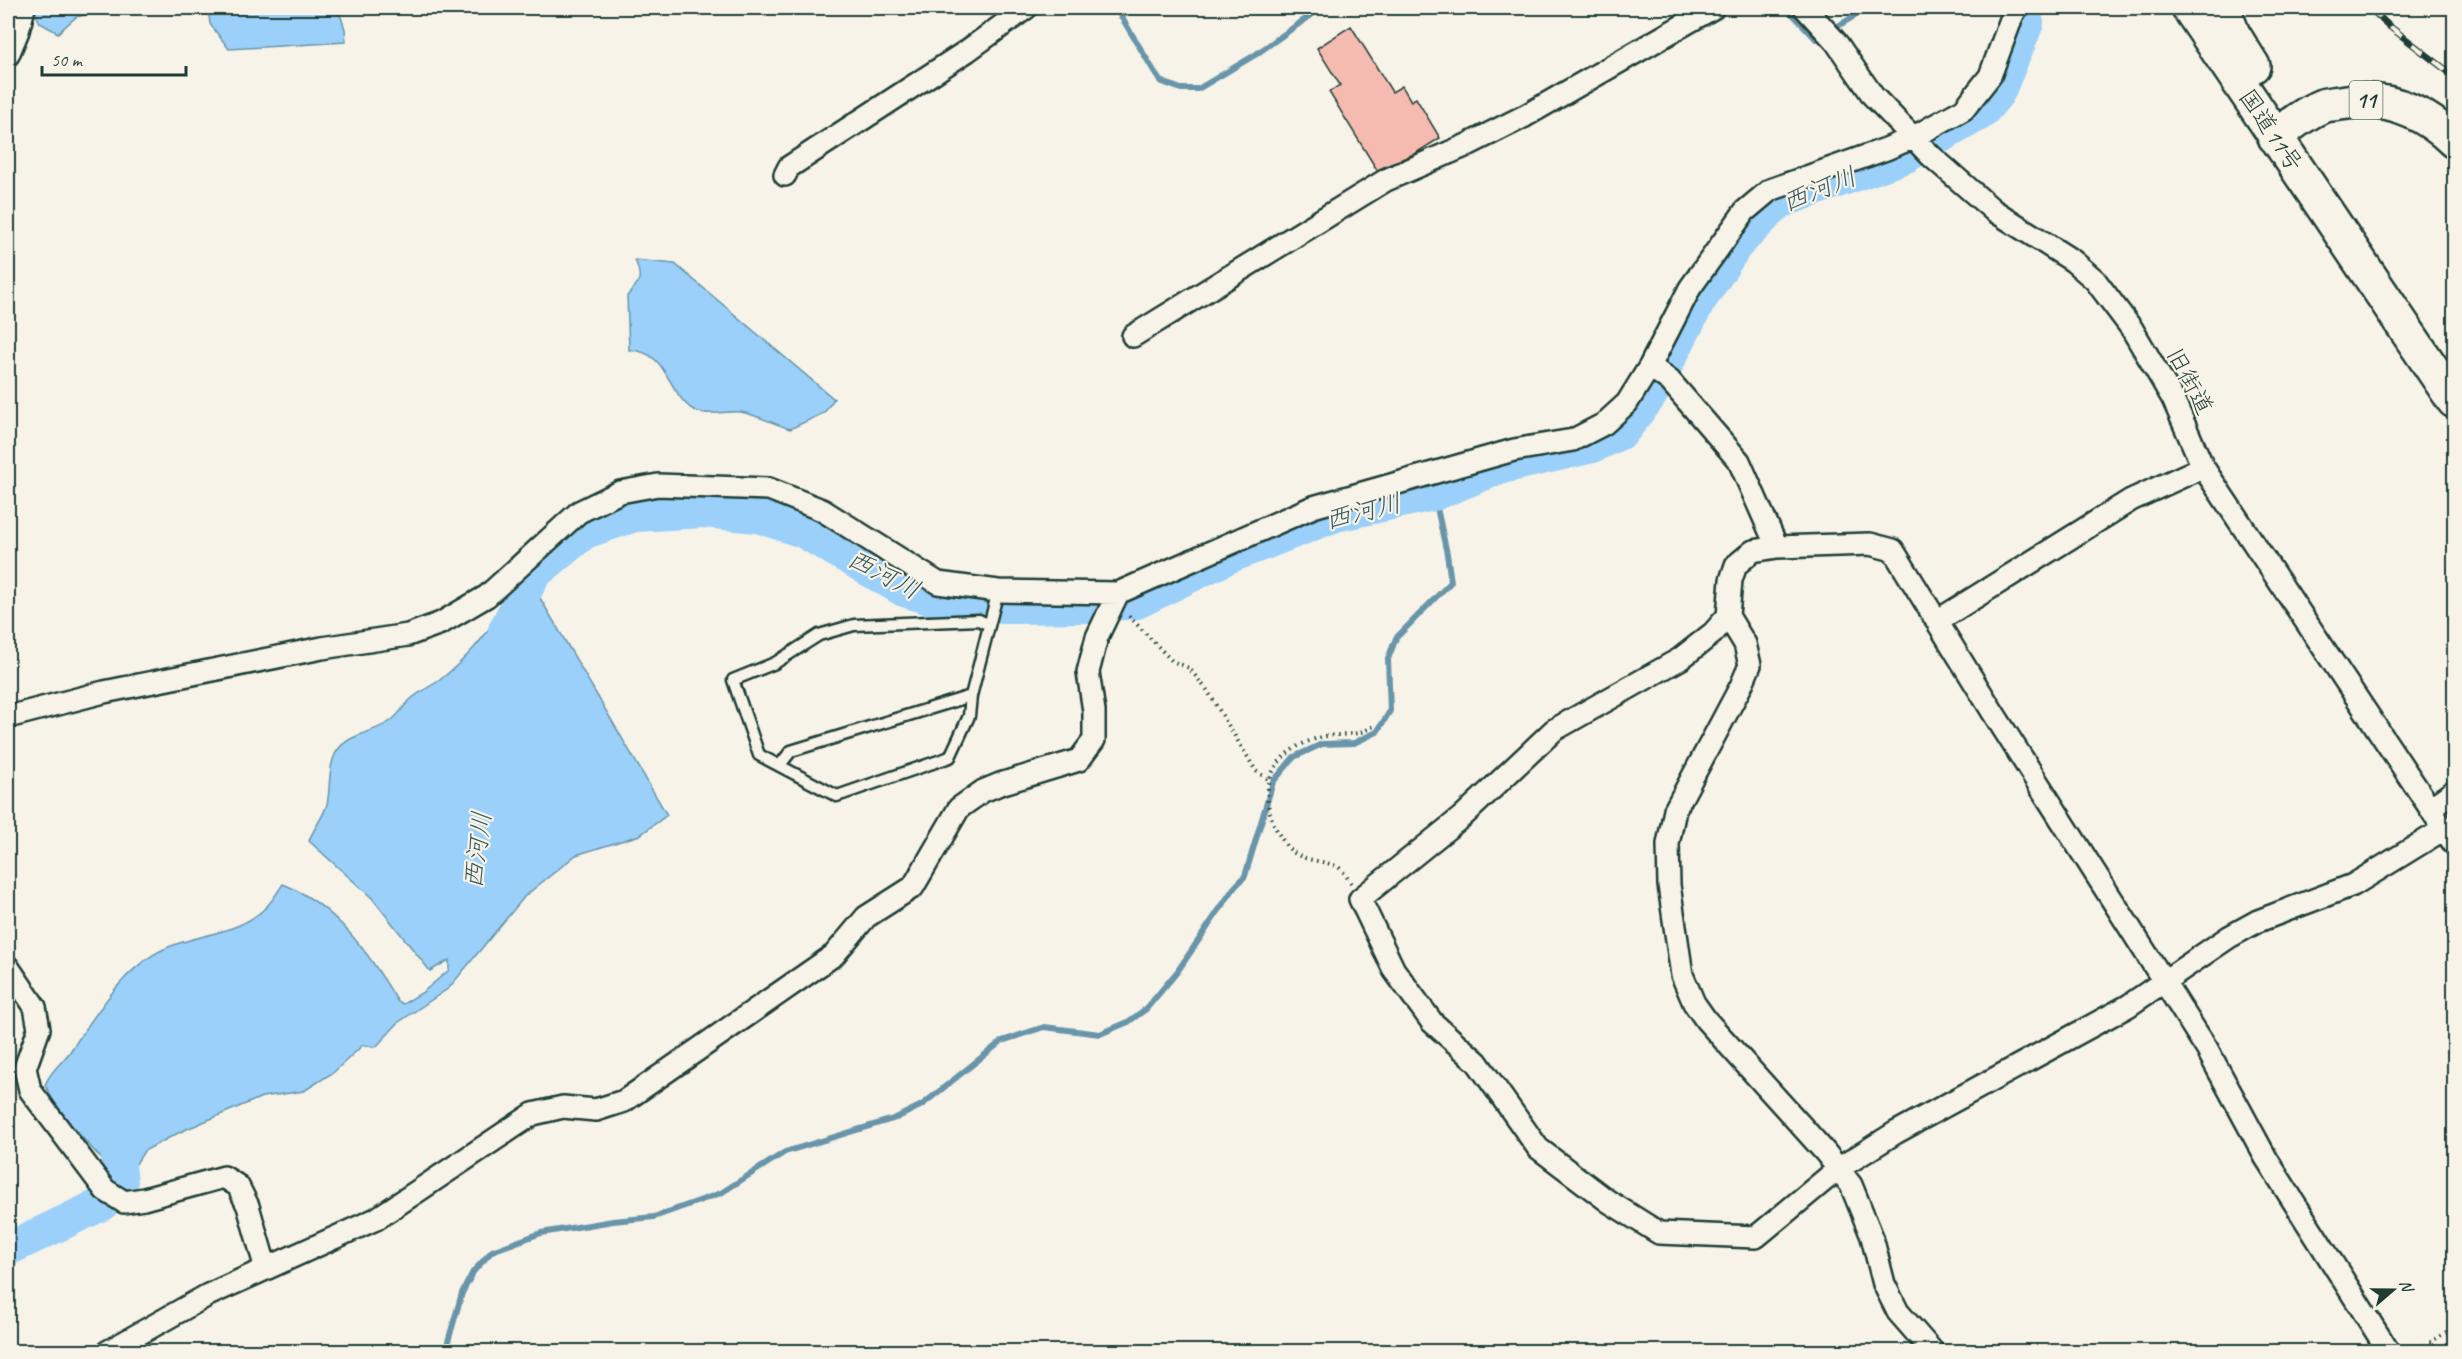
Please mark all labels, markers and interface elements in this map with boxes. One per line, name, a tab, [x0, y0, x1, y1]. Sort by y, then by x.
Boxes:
scale bar	[42, 39, 186, 77]
text: 50 m	[51, 49, 84, 71]
road number: 11	[2350, 81, 2382, 119]
street label: 国道11号	[2232, 83, 2310, 177]
water label: 西河川	[1777, 160, 1862, 219]
street label: 旧街道	[2160, 342, 2220, 420]
water label: 西河川	[1321, 486, 1405, 537]
water label: 西河川	[842, 542, 926, 607]
water label: 西河川	[456, 809, 499, 891]
north arrow	[2363, 1260, 2423, 1320]
text: N	[2395, 1277, 2418, 1296]

